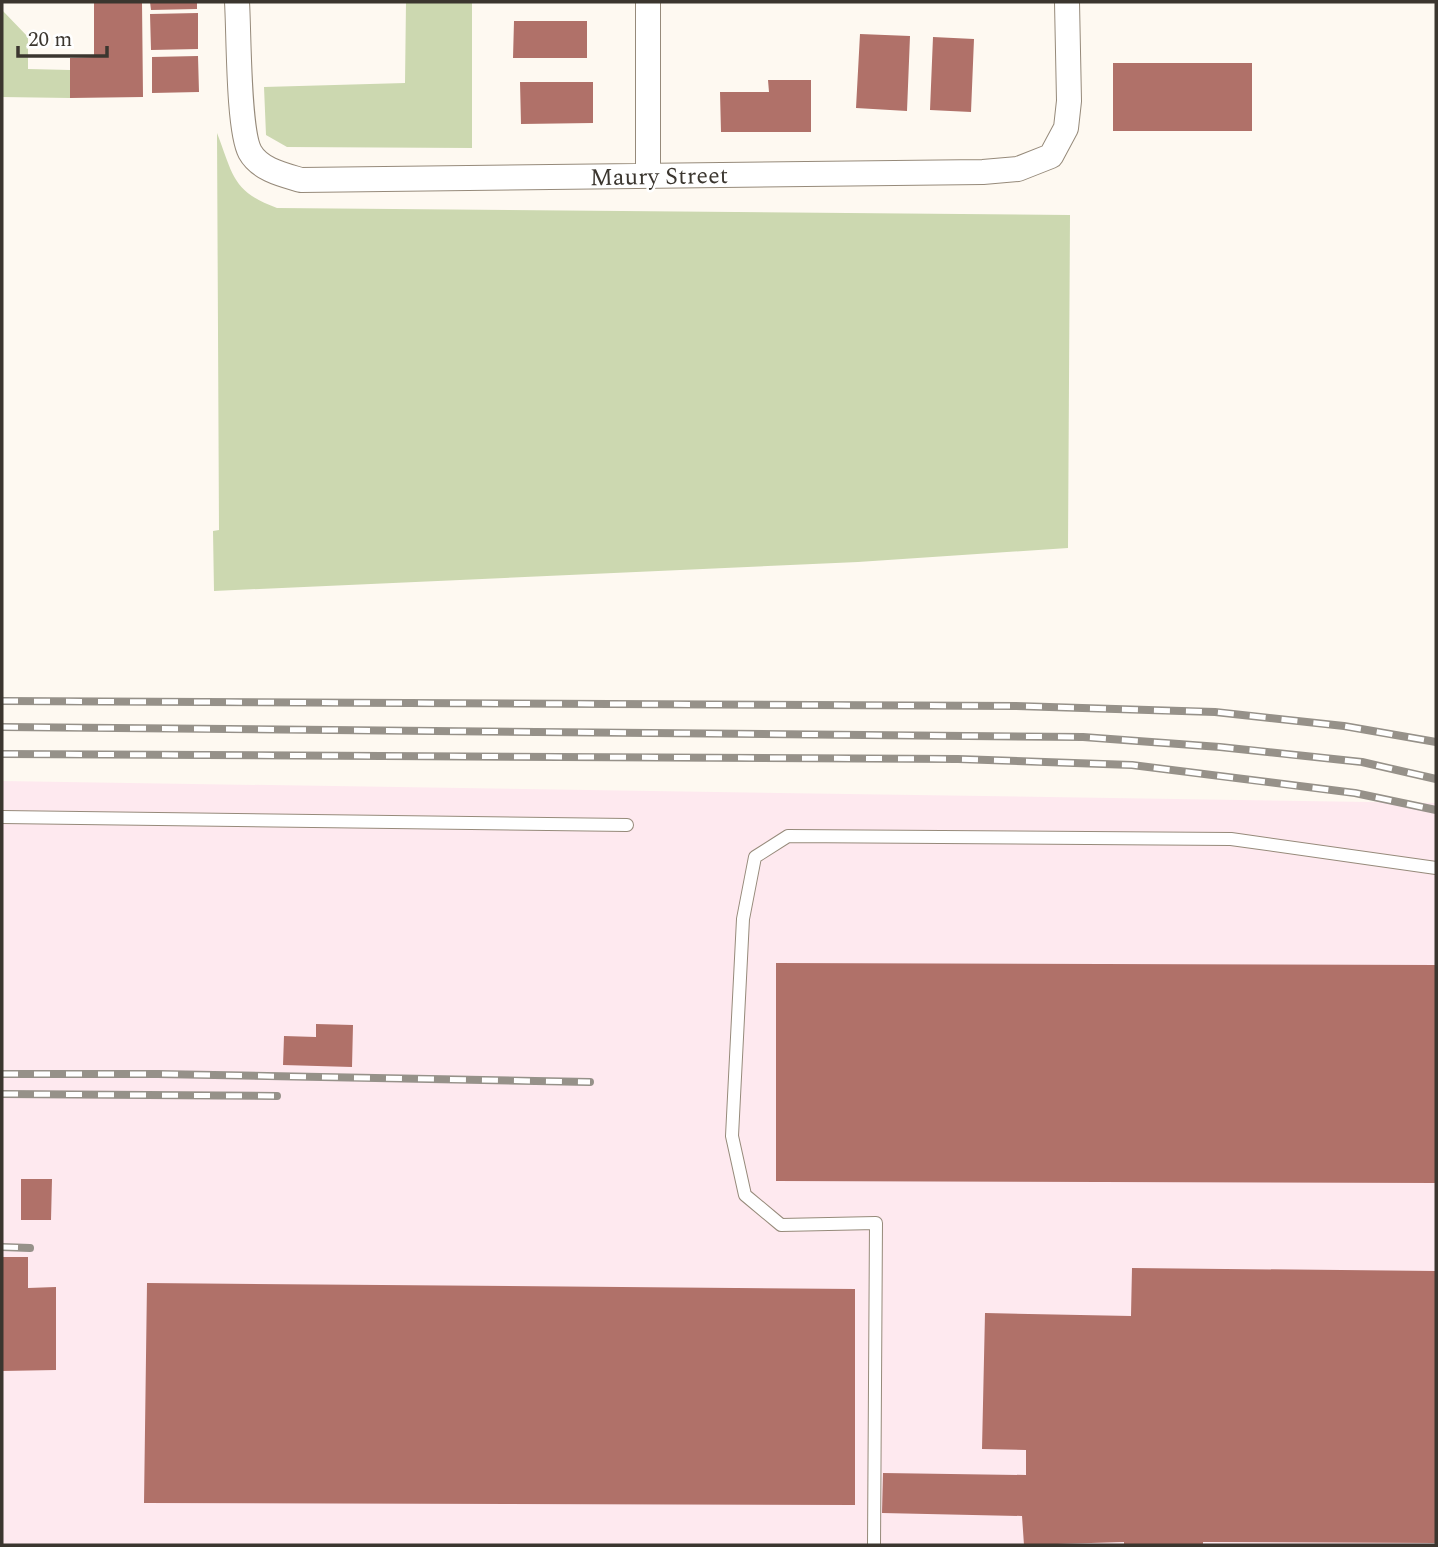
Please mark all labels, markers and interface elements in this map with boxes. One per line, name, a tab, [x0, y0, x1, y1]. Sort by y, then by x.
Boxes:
scale bar	[18, 14, 107, 58]
text: 20 m	[28, 24, 72, 56]
street label: Maury Street	[590, 158, 728, 196]

